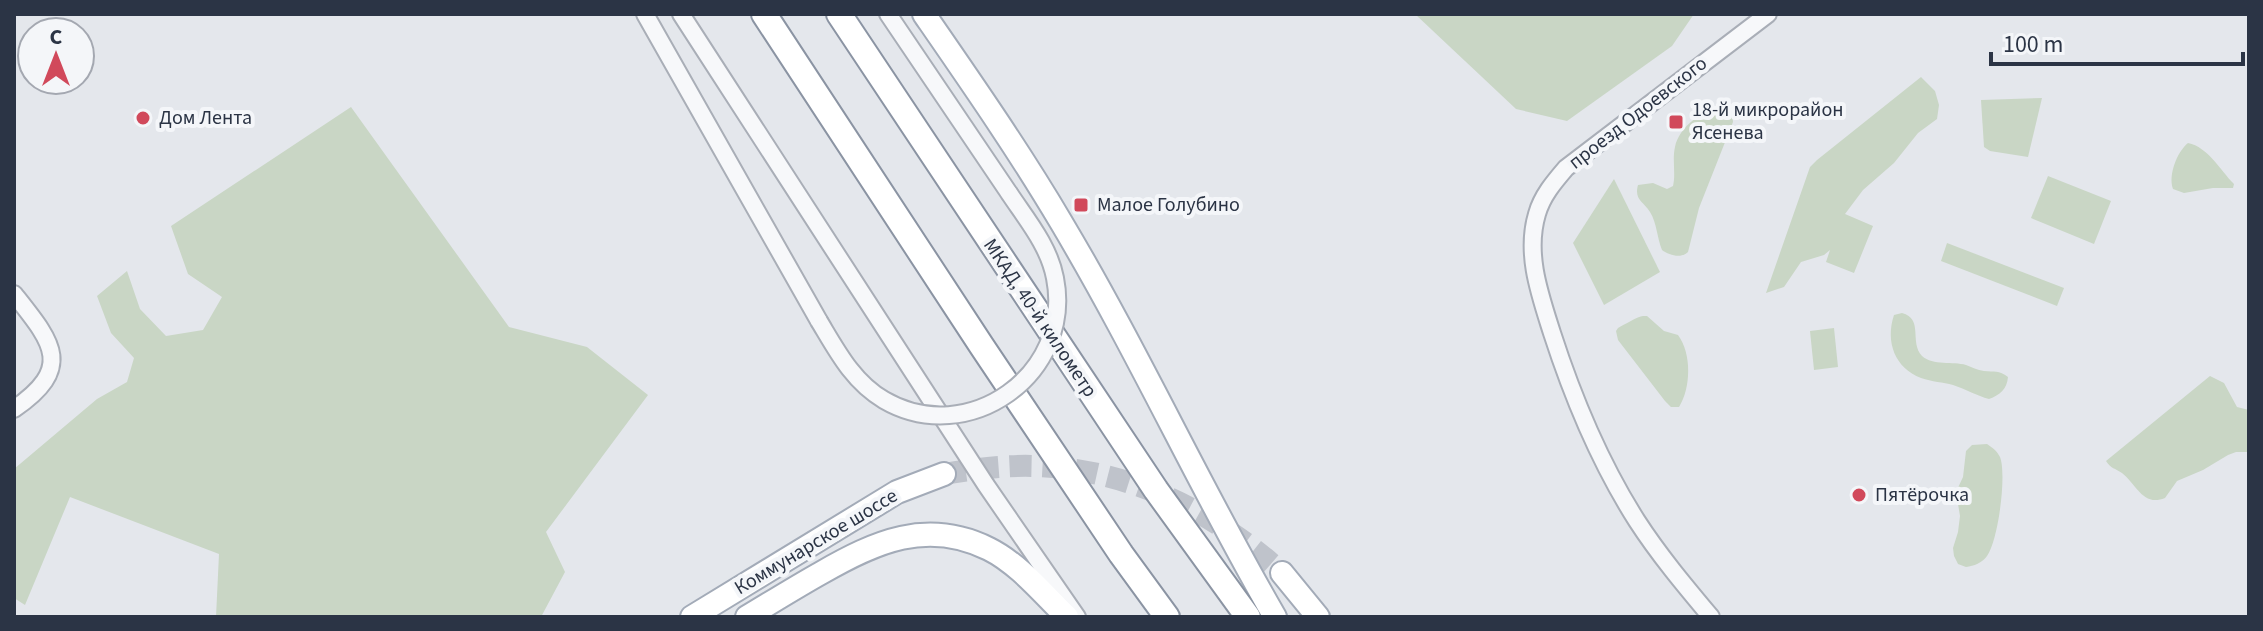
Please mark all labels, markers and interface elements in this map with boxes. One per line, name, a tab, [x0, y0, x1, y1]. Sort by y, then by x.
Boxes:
north arrow	[16, 16, 96, 96]
scale bar	[1991, 16, 2243, 66]
text: С	[50, 21, 63, 53]
text: 100 m	[2003, 27, 2063, 62]
street label: проезд Одоевского	[1563, 50, 1713, 176]
place label: 18-й микрорайон Ясенева	[1692, 96, 1843, 147]
place label: Дом Лента	[159, 104, 252, 132]
marker: Дом Лента	[134, 109, 152, 127]
marker: 18-й микрорайон Ясенева	[1667, 113, 1685, 131]
place label: Малое Голубино	[1097, 191, 1240, 219]
marker: Малое Голубино	[1072, 196, 1090, 214]
street label: МКАД, 40-й километр	[976, 233, 1104, 403]
place label: Пятёрочка	[1875, 481, 1969, 509]
street label: Коммунарское шоссе	[729, 482, 903, 602]
marker: Пятёрочка	[1850, 486, 1868, 504]

